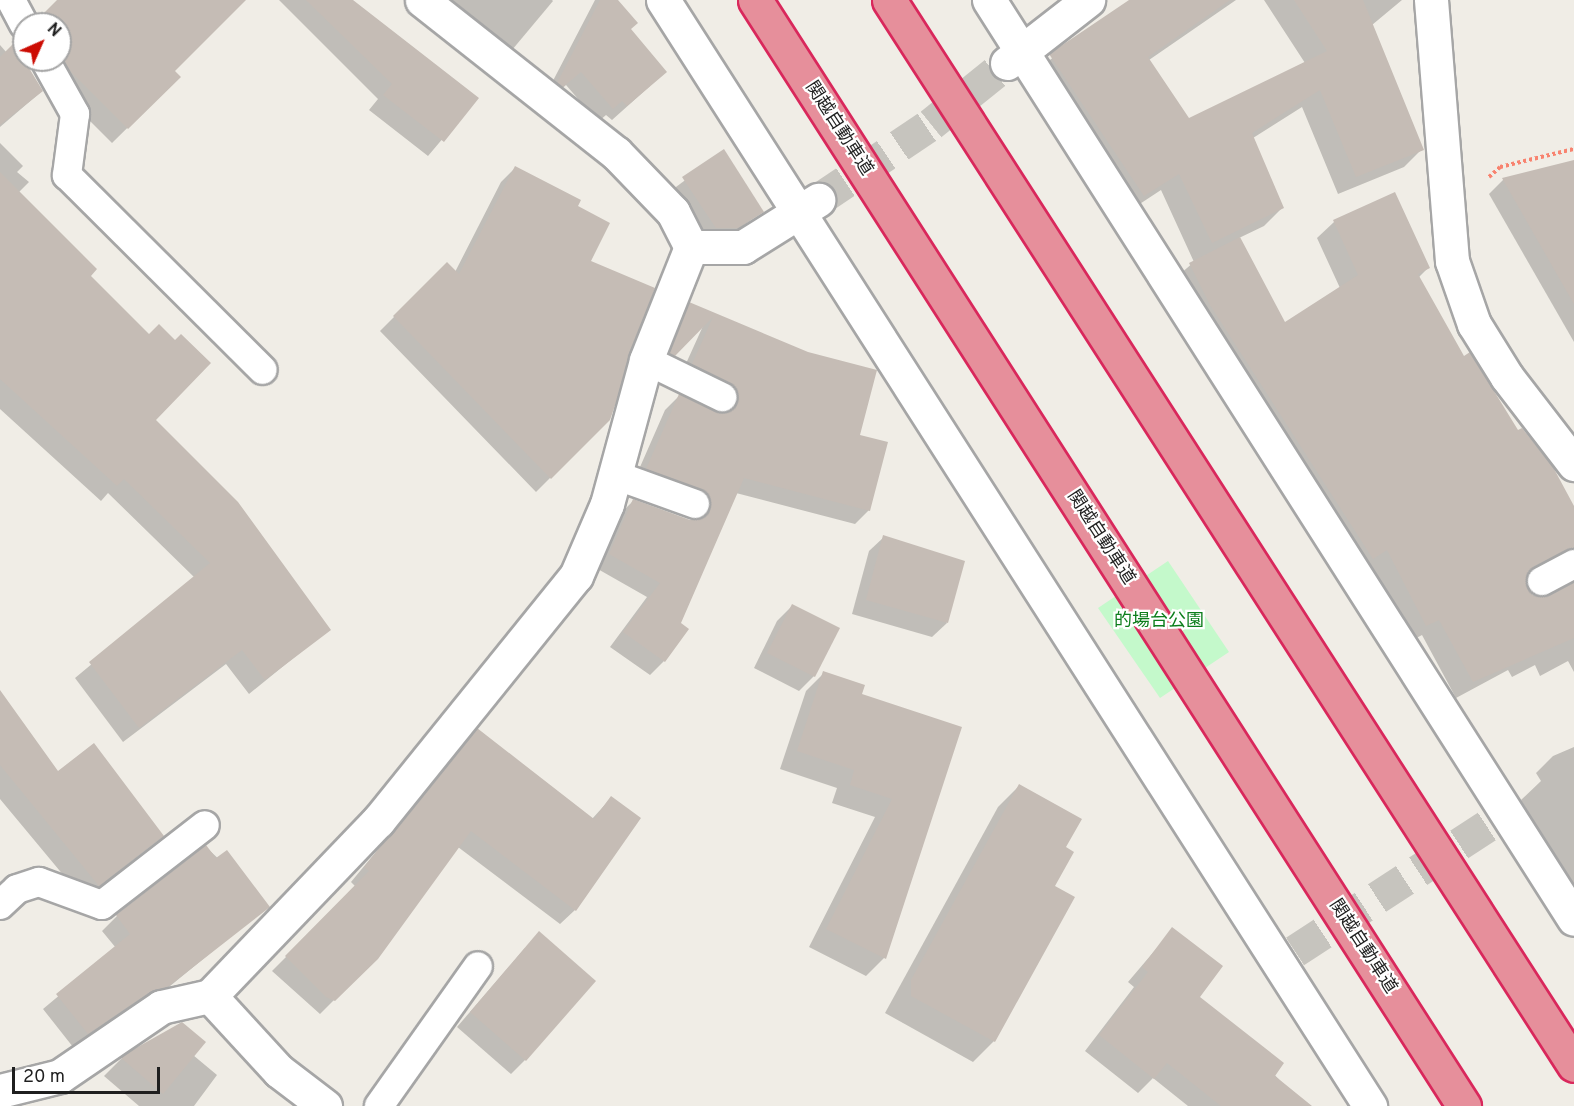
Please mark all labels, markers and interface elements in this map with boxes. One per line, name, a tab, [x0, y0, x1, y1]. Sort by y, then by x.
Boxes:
north arrow	[12, 12, 72, 72]
text: N	[42, 20, 64, 42]
street label: 関越自動車道	[800, 78, 876, 180]
street label: 関越自動車道	[1062, 487, 1138, 589]
park label: 的場台公園	[1114, 611, 1204, 633]
street label: 関越自動車道	[1324, 896, 1400, 998]
scale bar	[15, 1055, 164, 1093]
text: 20 m	[23, 1066, 65, 1089]

